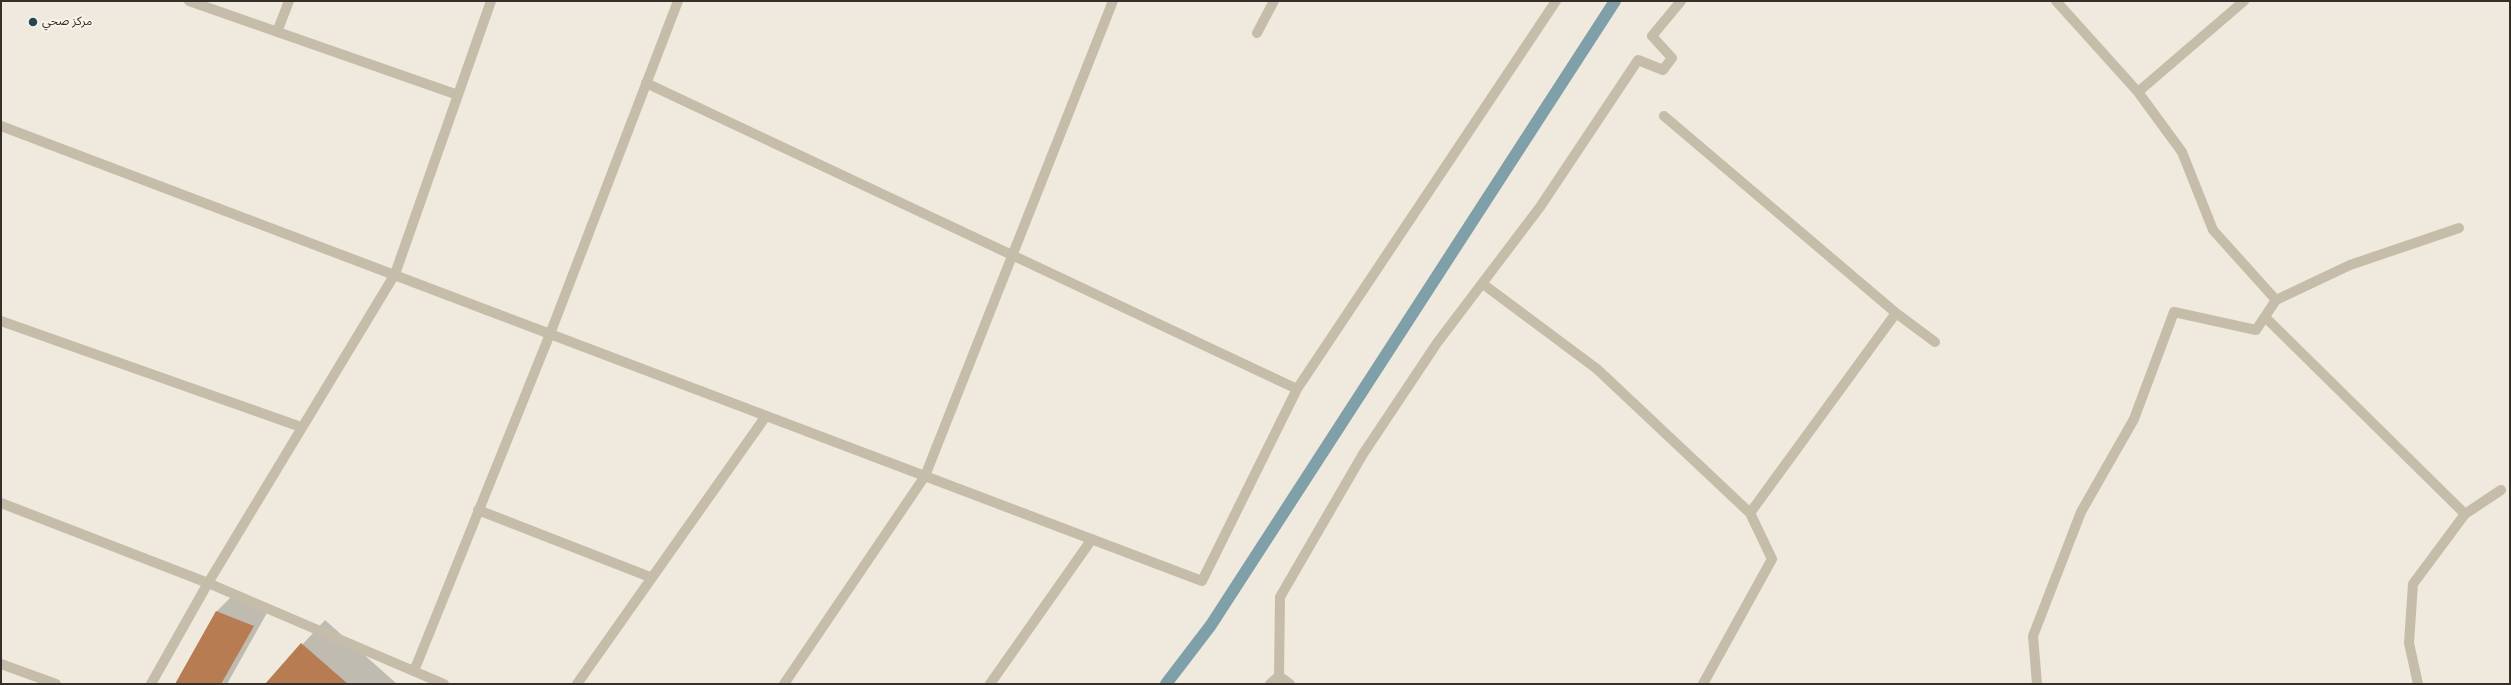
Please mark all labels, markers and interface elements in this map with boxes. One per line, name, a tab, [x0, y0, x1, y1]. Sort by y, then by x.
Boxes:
place label: مركز صحي	[42, 15, 92, 29]
marker: مركز صحي	[27, 16, 39, 28]

